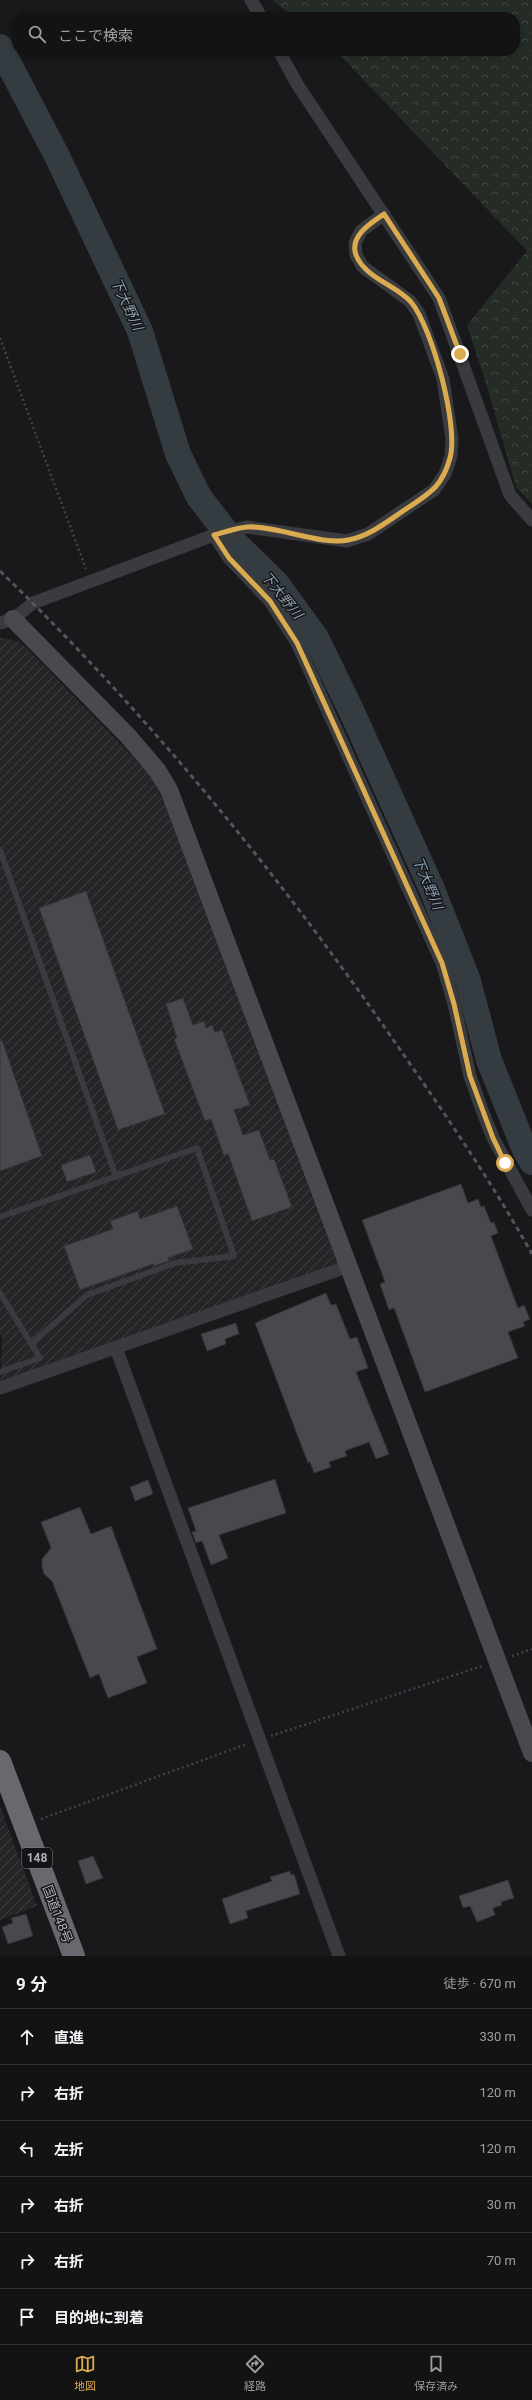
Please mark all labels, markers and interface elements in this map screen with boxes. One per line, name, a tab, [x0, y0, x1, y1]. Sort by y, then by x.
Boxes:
search box	[12, 12, 520, 56]
icon: search	[26, 23, 48, 45]
text: ここで検索	[58, 27, 133, 45]
water label: 下大野川	[108, 275, 147, 335]
route end	[451, 345, 469, 363]
water label: 下大野川	[258, 568, 307, 623]
water label: 下大野川	[410, 854, 447, 914]
route start	[496, 1154, 514, 1172]
road number: 148	[22, 1848, 52, 1868]
street label: 国道148号	[40, 1883, 75, 1945]
text: 9 分	[16, 1974, 47, 1994]
text: 徒歩 · 670 m	[444, 1976, 516, 1991]
icon: ahead	[16, 2026, 38, 2048]
text: 直進	[54, 2029, 84, 2047]
text: 330 m	[479, 2029, 516, 2044]
icon: right	[16, 2082, 38, 2104]
text: 右折	[54, 2085, 84, 2103]
text: 120 m	[479, 2085, 516, 2100]
icon: left	[16, 2138, 38, 2160]
text: 左折	[54, 2141, 84, 2159]
text: 120 m	[479, 2141, 516, 2156]
icon: right	[16, 2194, 38, 2216]
text: 右折	[54, 2197, 84, 2215]
text: 30 m	[487, 2197, 516, 2212]
icon: right	[16, 2250, 38, 2272]
text: 右折	[54, 2253, 84, 2271]
text: 70 m	[487, 2253, 516, 2268]
icon: arrive	[16, 2306, 38, 2328]
text: 目的地に到着	[54, 2309, 144, 2327]
tab: 地図	[74, 2353, 96, 2393]
tab: 経路	[244, 2353, 266, 2393]
tab: 保存済み	[414, 2353, 458, 2393]

